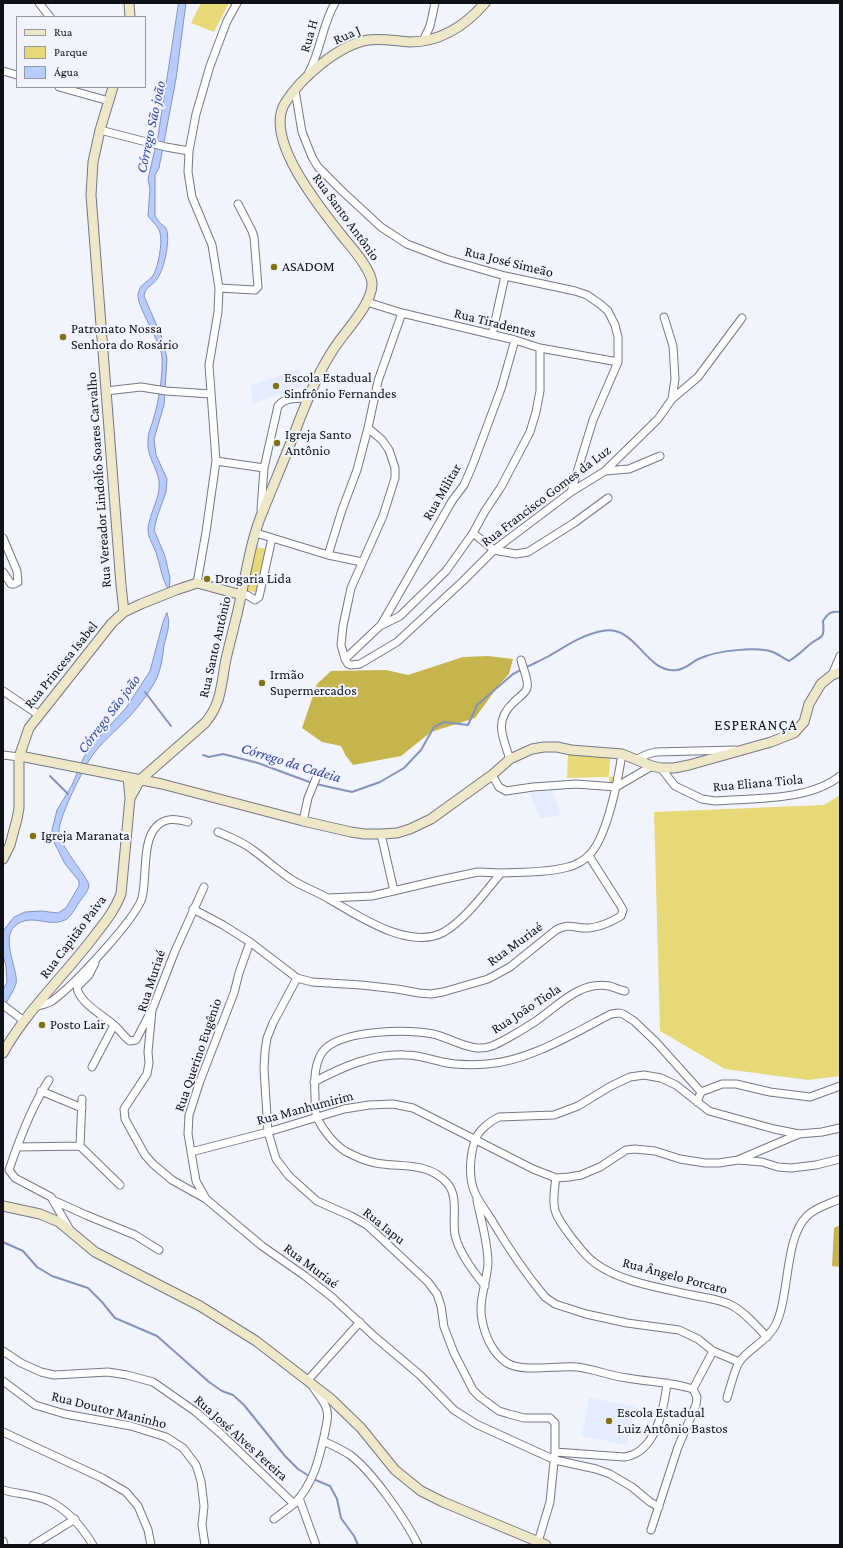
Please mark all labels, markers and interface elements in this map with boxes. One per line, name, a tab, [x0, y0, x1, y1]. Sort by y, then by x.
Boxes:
legend	[16, 16, 146, 88]
street label: Rua H	[296, 18, 322, 54]
street label: Rua J	[331, 22, 363, 48]
text: Rua	[54, 25, 72, 39]
text: Parque	[54, 45, 87, 59]
text: Água	[54, 65, 78, 79]
water label: Córrego São joão	[132, 79, 170, 175]
street label: Rua Santo Antônio	[309, 170, 383, 264]
street label: Rua José Simeão	[463, 243, 555, 281]
place label: ASADOM	[282, 259, 335, 275]
marker: ASADOM	[269, 262, 279, 272]
street label: Rua Tiradentes	[452, 305, 538, 341]
place label: Patronato Nossa Senhora do Rosário	[71, 321, 179, 354]
marker: Patronato Nossa Senhora do Rosário	[58, 332, 68, 342]
place label: Escola Estadual Sinfrônio Fernandes	[284, 370, 397, 402]
street label: Rua Vereador Lindolfo Soares Carvalho	[83, 372, 115, 588]
marker: Escola Estadual Sinfrônio Fernandes	[271, 381, 281, 391]
place label: Igreja Santo Antônio	[285, 427, 351, 460]
marker: Igreja Santo Antônio	[272, 438, 282, 448]
street label: Rua Francisco Gomes da Luz	[478, 442, 614, 550]
street label: Rua Militar	[419, 461, 465, 523]
place label: Drogaria Lida	[215, 571, 291, 587]
marker: Drogaria Lida	[202, 574, 212, 584]
street label: Rua Santo Antônio	[195, 595, 235, 699]
street label: Rua Princesa Isabel	[21, 618, 101, 712]
place label: Irmão Supermercados	[270, 667, 357, 700]
water label: Córrego São joão	[74, 671, 144, 757]
marker: Irmão Supermercados	[257, 678, 267, 688]
district label: ESPERANÇA	[714, 716, 798, 734]
water label: Córrego da Cadeia	[239, 739, 343, 787]
street label: Rua Eliana Tiola	[712, 771, 804, 795]
place label: Igreja Maranata	[41, 828, 130, 844]
marker: Igreja Maranata	[28, 831, 38, 841]
street label: Rua Capitão Paiva	[36, 892, 110, 982]
street label: Rua Muriaé	[484, 918, 546, 970]
street label: Rua Muriaé	[133, 948, 169, 1014]
street label: Rua João Tiola	[488, 980, 564, 1038]
street label: Rua Querino Eugênio	[171, 996, 225, 1114]
place label: Posto Lair	[50, 1017, 105, 1033]
marker: Posto Lair	[37, 1020, 47, 1030]
street label: Rua Manhumirim	[255, 1087, 355, 1129]
street label: Rua Iapu	[359, 1204, 409, 1248]
street label: Rua Muriaé	[280, 1240, 342, 1292]
street label: Rua Ângelo Porcaro	[621, 1254, 729, 1298]
street label: Rua Doutor Maninho	[50, 1388, 168, 1432]
street label: Rua José Alves Pereira	[191, 1392, 291, 1484]
place label: Escola Estadual Luiz Antônio Bastos	[617, 1405, 728, 1438]
marker: Escola Estadual Luiz Antônio Bastos	[604, 1416, 614, 1426]

